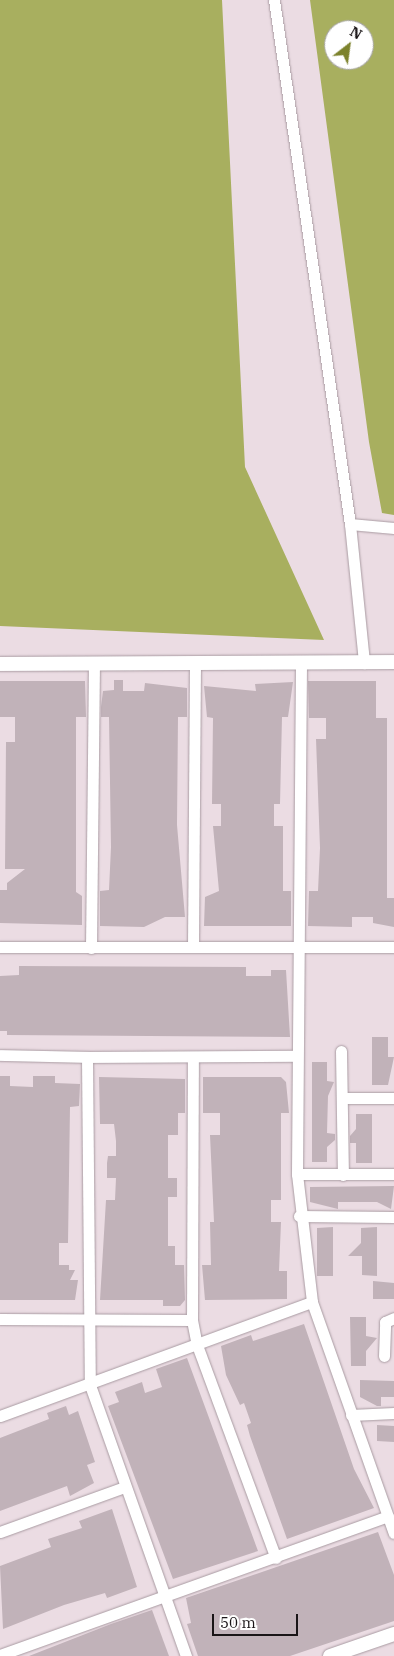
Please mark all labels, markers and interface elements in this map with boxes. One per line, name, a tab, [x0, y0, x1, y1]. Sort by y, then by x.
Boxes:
north arrow	[324, 20, 374, 70]
text: N	[347, 22, 365, 43]
scale bar	[214, 1604, 300, 1636]
text: 50 m	[220, 1613, 256, 1632]

